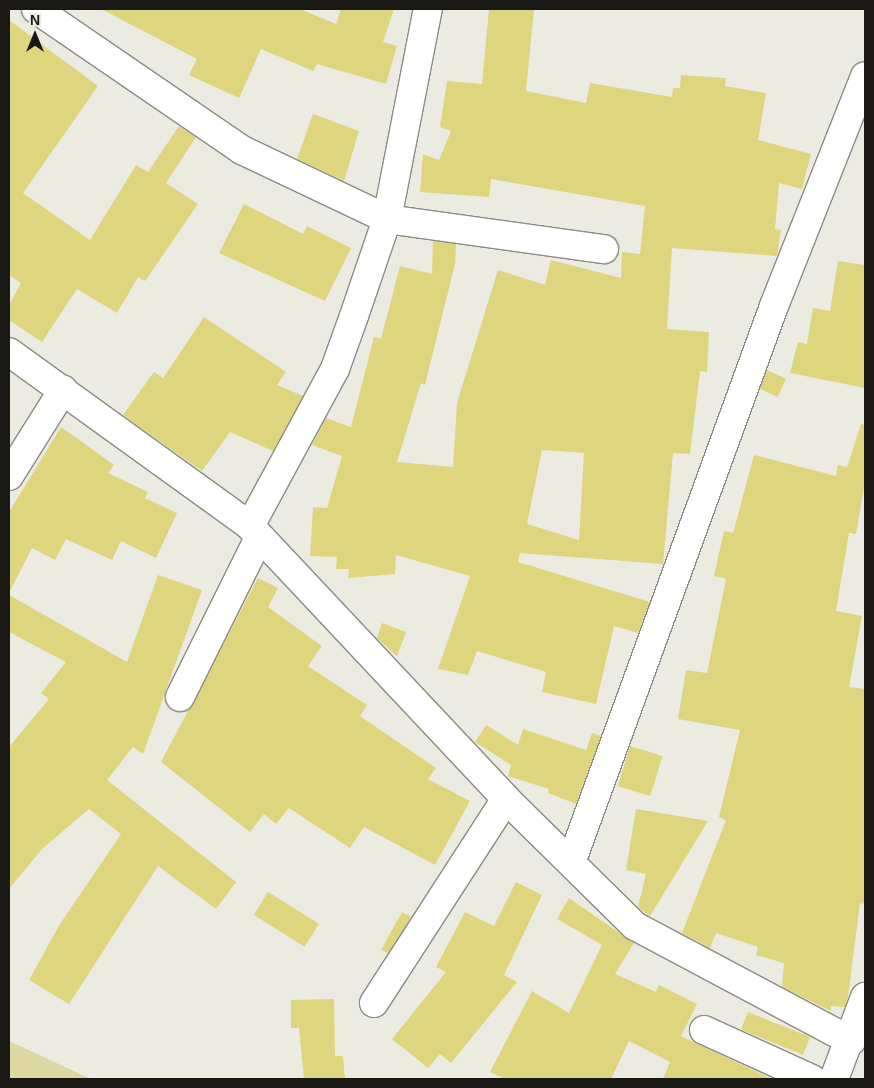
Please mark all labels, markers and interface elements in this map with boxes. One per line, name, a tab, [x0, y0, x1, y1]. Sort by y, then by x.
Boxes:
north arrow	[10, 10, 60, 60]
text: N	[30, 12, 40, 28]

